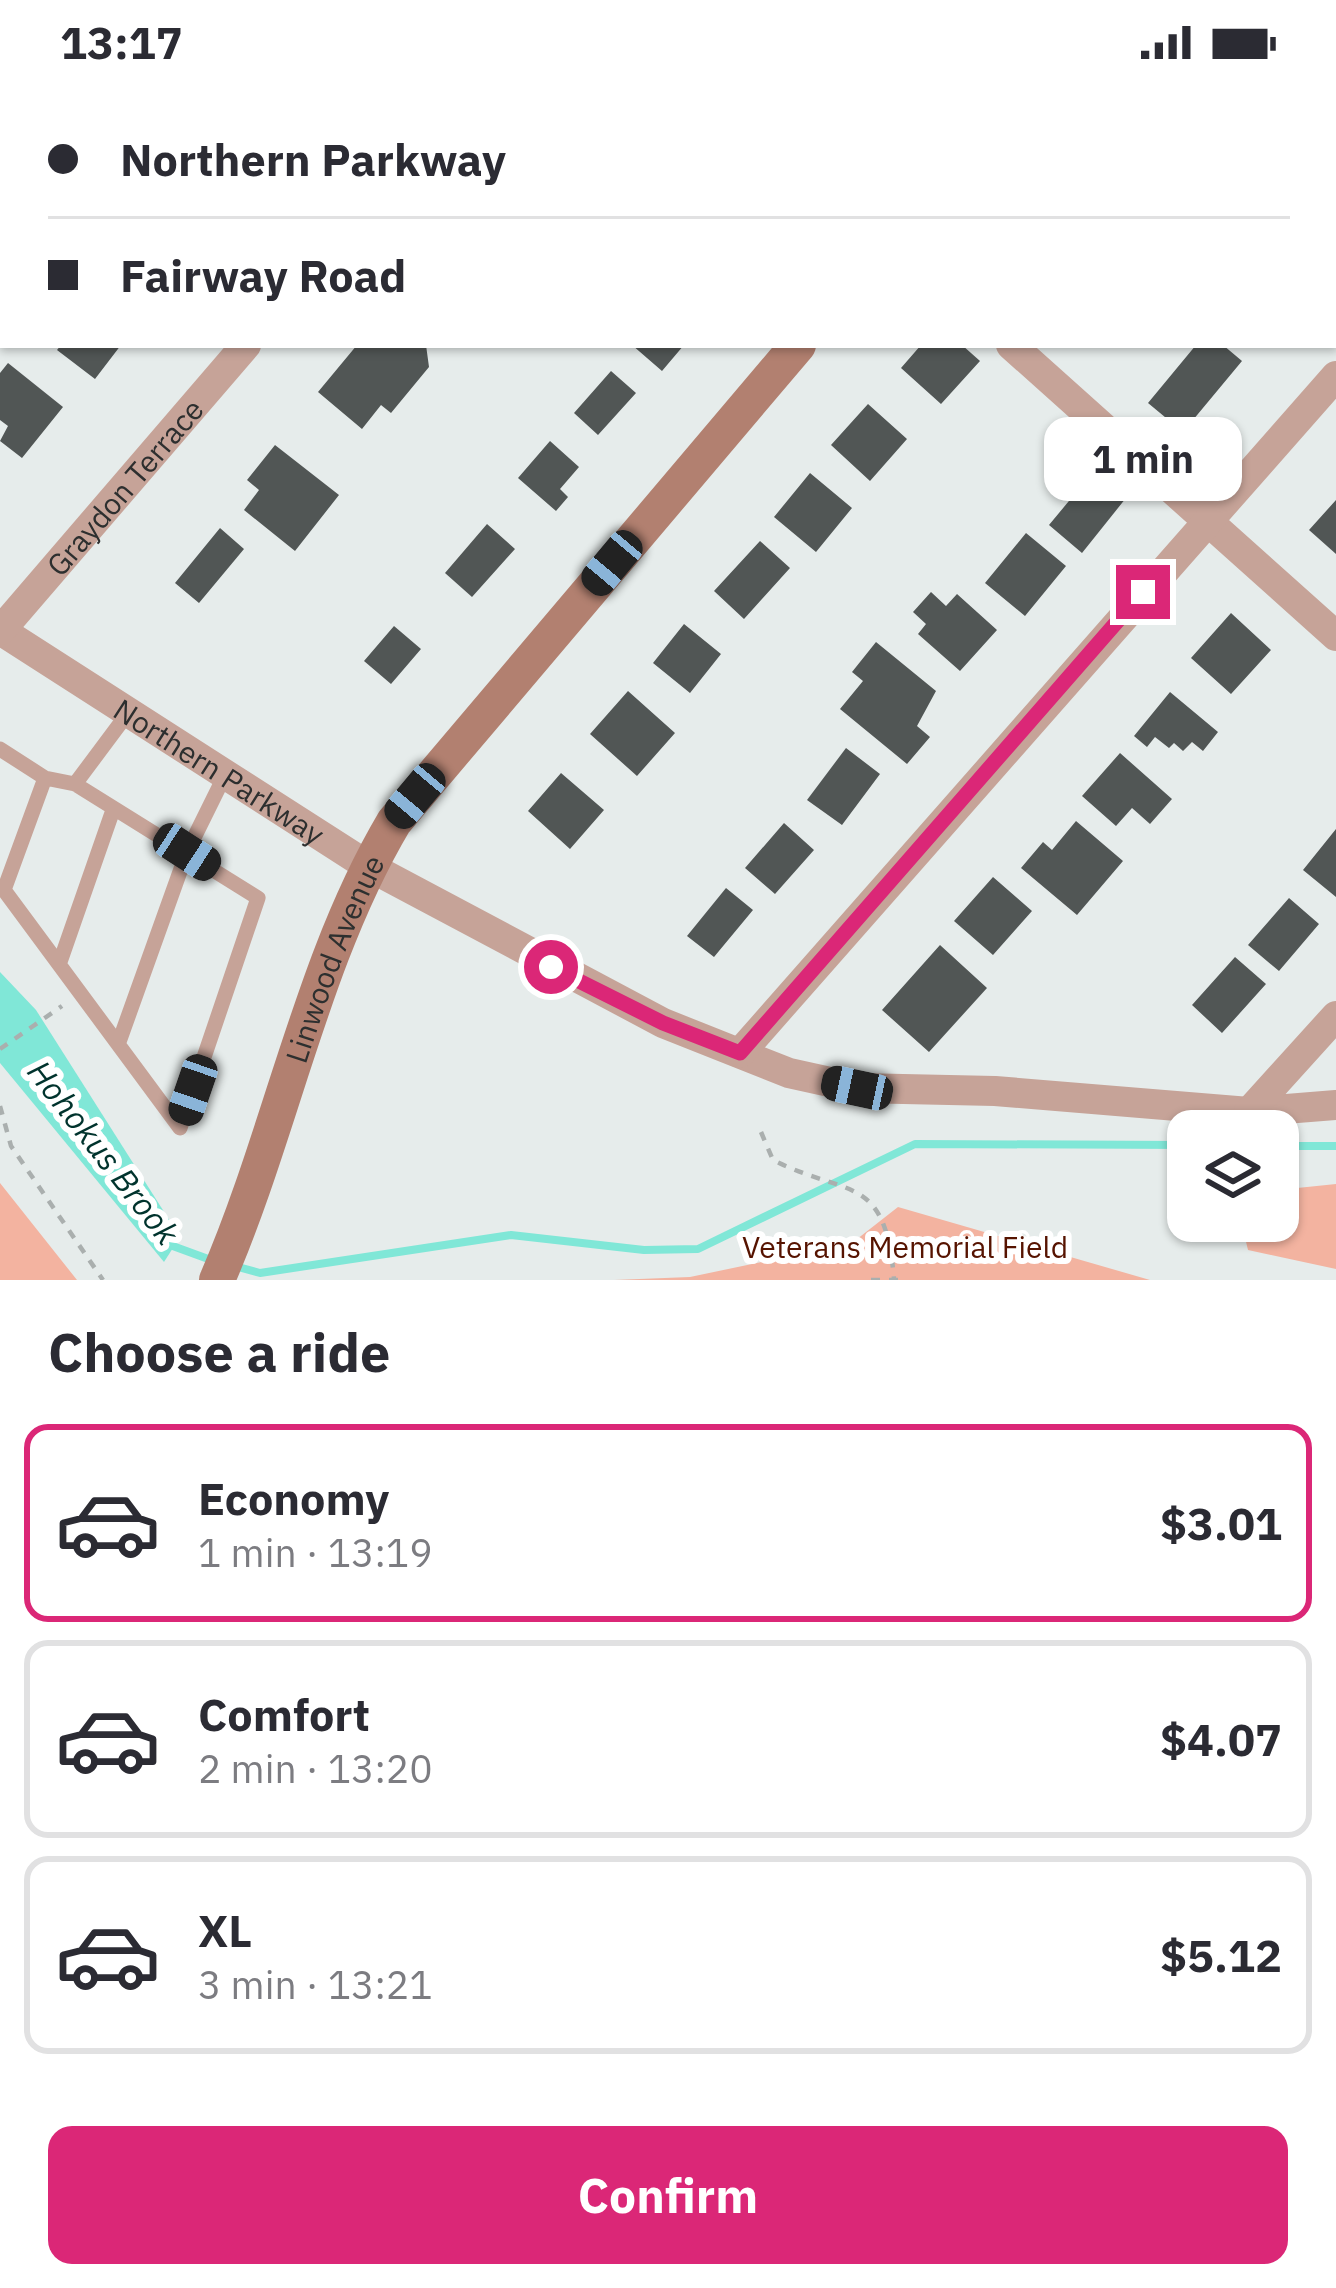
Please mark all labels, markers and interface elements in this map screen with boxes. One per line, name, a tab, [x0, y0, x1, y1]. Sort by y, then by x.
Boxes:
text: 13:17	[60, 13, 183, 71]
text: Northern Parkway	[120, 130, 506, 188]
text: Fairway Road	[120, 246, 406, 304]
street label: Graydon Terrace	[37, 390, 211, 584]
callout: 1 min	[1044, 418, 1242, 502]
text: 1 min	[1092, 433, 1194, 484]
car	[575, 524, 649, 602]
route end	[1116, 565, 1170, 619]
street label: Northern Parkway	[107, 689, 332, 853]
car	[378, 757, 452, 835]
car	[147, 817, 227, 887]
street label: Linwood Avenue	[276, 848, 392, 1068]
route start	[524, 940, 578, 994]
car	[164, 1050, 222, 1130]
water label: Hohokus Brook	[19, 1051, 190, 1254]
car	[818, 1063, 896, 1113]
map controls	[1167, 1110, 1299, 1242]
button: layers	[1167, 1110, 1299, 1242]
park label: Veterans Memorial Field	[742, 1227, 1068, 1266]
text: Choose a ride	[48, 1317, 390, 1387]
icon: car	[54, 1469, 162, 1577]
text: Economy	[198, 1469, 389, 1527]
text: $3.01	[1160, 1494, 1282, 1552]
text: 1 min · 13:19	[198, 1527, 433, 1578]
icon: car	[54, 1685, 162, 1793]
text: Comfort	[198, 1685, 370, 1743]
text: $4.07	[1160, 1710, 1282, 1768]
text: 2 min · 13:20	[198, 1743, 433, 1794]
icon: car	[54, 1901, 162, 2009]
text: XL	[198, 1901, 252, 1959]
text: $5.12	[1160, 1926, 1282, 1984]
text: 3 min · 13:21	[198, 1959, 433, 2010]
button: Confirm	[48, 2126, 1288, 2264]

